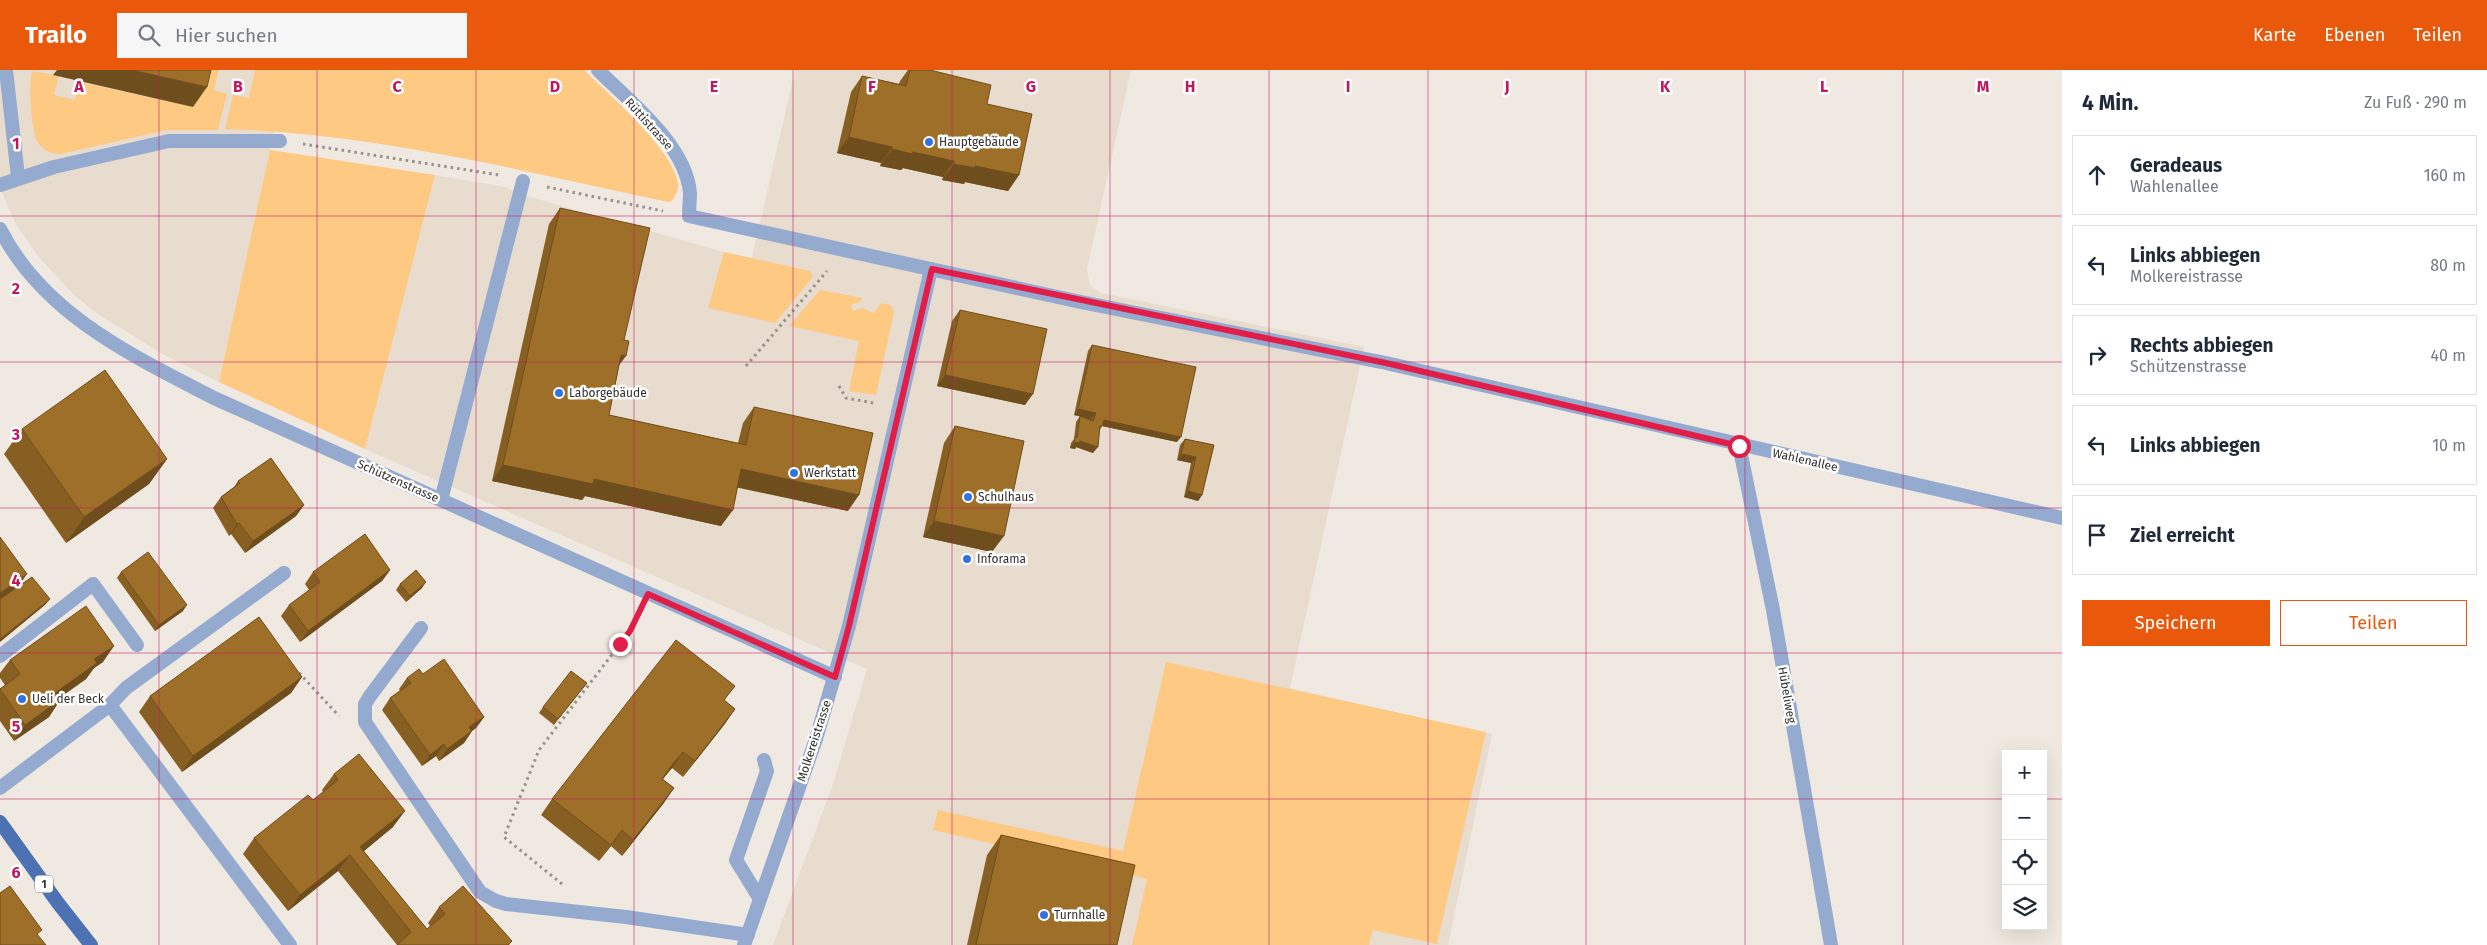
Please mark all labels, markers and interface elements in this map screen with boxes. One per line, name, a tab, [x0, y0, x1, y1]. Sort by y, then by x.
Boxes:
search box	[117, 13, 467, 58]
text: Trailo	[25, 21, 87, 49]
icon: search	[135, 21, 163, 49]
text: Hier suchen	[175, 24, 278, 47]
text: Karte	[2253, 24, 2296, 46]
text: Ebenen	[2324, 24, 2385, 46]
text: Teilen	[2413, 24, 2462, 46]
text: A	[73, 77, 84, 96]
text: B	[233, 77, 243, 96]
text: C	[392, 77, 402, 96]
text: D	[550, 77, 560, 96]
text: E	[710, 77, 718, 96]
text: F	[868, 77, 876, 96]
text: G	[1026, 77, 1036, 96]
text: H	[1185, 77, 1195, 96]
text: I	[1346, 77, 1350, 96]
text: J	[1503, 77, 1510, 96]
text: K	[1660, 77, 1671, 96]
text: L	[1820, 77, 1828, 96]
text: M	[1977, 77, 1990, 96]
text: 4 Min.	[2082, 90, 2138, 116]
text: Zu Fuß · 290 m	[2364, 93, 2467, 112]
street label: Rüttistrasse	[622, 95, 676, 153]
text: 1	[12, 134, 20, 153]
place label: Hauptgebäude	[939, 135, 1019, 149]
marker: Hauptgebäude	[923, 136, 935, 148]
text: Geradeaus	[2130, 154, 2222, 177]
icon: ahead	[2083, 161, 2111, 189]
text: 160 m	[2424, 166, 2466, 185]
text: Wahlenallee	[2130, 177, 2219, 196]
text: Links abbiegen	[2130, 244, 2261, 267]
icon: left	[2083, 251, 2111, 279]
text: 80 m	[2430, 256, 2466, 275]
text: Molkereistrasse	[2130, 267, 2243, 286]
text: 2	[12, 279, 20, 298]
text: Rechts abbiegen	[2130, 334, 2273, 357]
icon: right	[2083, 341, 2111, 369]
text: 40 m	[2431, 346, 2466, 365]
text: Schützenstrasse	[2130, 357, 2247, 376]
place label: Laborgebäude	[569, 386, 647, 400]
marker: Laborgebäude	[553, 387, 565, 399]
text: 3	[11, 425, 20, 444]
icon: left	[2083, 431, 2111, 459]
text: Links abbiegen	[2130, 434, 2261, 457]
route start	[1728, 435, 1751, 458]
text: 10 m	[2432, 436, 2466, 455]
street label: Wahlenallee	[1771, 446, 1839, 474]
street label: Schützenstrasse	[355, 457, 441, 505]
place label: Werkstatt	[804, 466, 857, 480]
marker: Werkstatt	[788, 467, 800, 479]
place label: Schulhaus	[978, 490, 1034, 504]
marker: Schulhaus	[962, 491, 974, 503]
icon: arrive	[2083, 521, 2111, 549]
text: Ziel erreicht	[2130, 524, 2235, 547]
place label: Inforama	[977, 552, 1026, 566]
marker: Inforama	[961, 553, 973, 565]
text: 4	[11, 571, 21, 590]
button: Speichern	[2082, 600, 2270, 646]
button: Teilen	[2280, 600, 2467, 646]
route end	[609, 633, 632, 656]
street label: Hübeliweg	[1775, 666, 1799, 725]
place label: Ueli der Beck	[32, 692, 105, 706]
marker: Ueli der Beck	[16, 693, 28, 705]
street label: Molkereistrasse	[794, 698, 834, 784]
text: 5	[12, 717, 21, 736]
map controls	[2002, 750, 2047, 930]
button: +	[2002, 750, 2047, 795]
button: −	[2002, 795, 2047, 840]
button: locate	[2002, 840, 2047, 885]
text: 6	[11, 863, 21, 882]
road number: 1	[35, 876, 53, 892]
button: layers	[2002, 885, 2047, 930]
place label: Turnhalle	[1054, 908, 1105, 922]
marker: Turnhalle	[1038, 909, 1050, 921]

